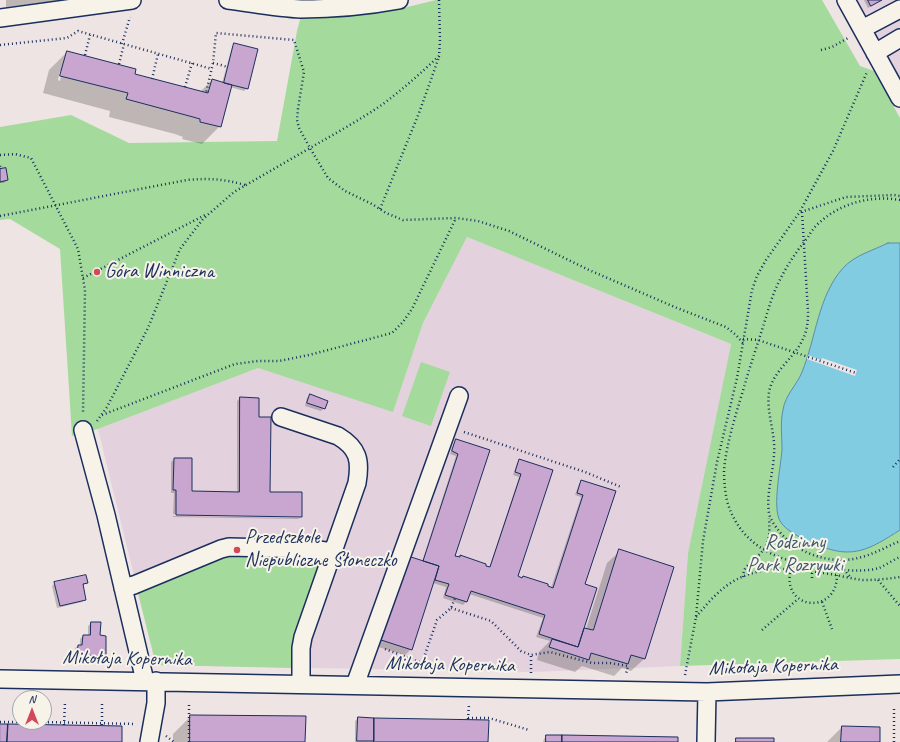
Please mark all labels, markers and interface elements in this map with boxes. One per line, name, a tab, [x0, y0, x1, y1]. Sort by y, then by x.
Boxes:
place label: Góra Winniczna	[105, 260, 214, 284]
marker: Góra Winniczna	[92, 267, 102, 277]
place label: Przedszkole Niepubliczne Słoneczko	[245, 526, 397, 573]
park label: Rodzinny Park Rozrywki	[747, 531, 843, 578]
marker: Przedszkole Niepubliczne Słoneczko	[232, 545, 242, 555]
street label: Mikołaja Kopernika	[62, 646, 192, 672]
street label: Mikołaja Kopernika	[385, 652, 515, 678]
street label: Mikołaja Kopernika	[708, 653, 838, 681]
north arrow	[12, 690, 52, 730]
text: N	[29, 692, 35, 706]

